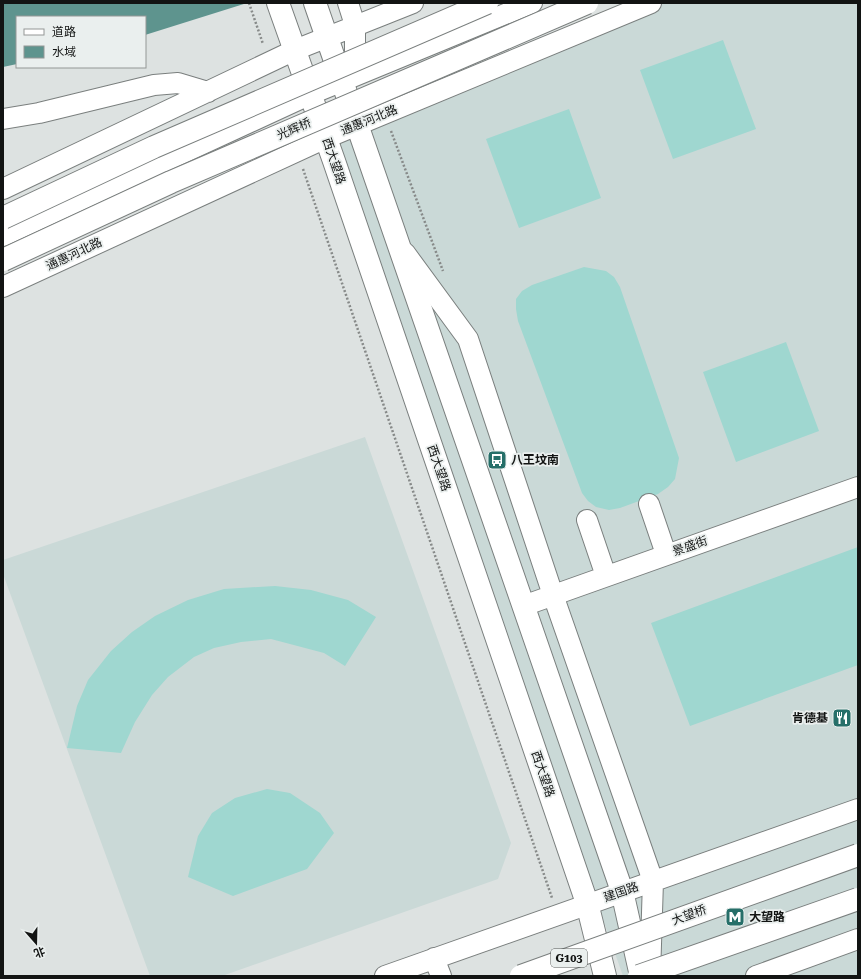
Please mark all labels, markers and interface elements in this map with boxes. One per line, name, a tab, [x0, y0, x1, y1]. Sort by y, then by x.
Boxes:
legend	[16, 16, 146, 68]
text: 道路	[52, 25, 76, 39]
text: 水域	[52, 45, 76, 59]
street label: 通惠河北路	[339, 102, 399, 138]
street label: 光辉桥	[275, 116, 313, 142]
street label: 西大望路	[320, 136, 348, 186]
street label: 通惠河北路	[44, 235, 104, 273]
street label: 西大望路	[425, 443, 453, 493]
bus stop icon: 八王坟南	[486, 449, 508, 471]
place label: 八王坟南	[511, 453, 559, 467]
street label: 景盛街	[671, 534, 709, 558]
restaurant icon: 肯德基	[831, 707, 853, 729]
place label: 肯德基	[792, 711, 828, 725]
street label: 西大望路	[529, 749, 557, 799]
street label: 建国路	[602, 880, 640, 904]
street label: 大望桥	[670, 902, 708, 928]
metro station icon: 大望路	[724, 906, 746, 928]
place label: 大望路	[749, 910, 785, 924]
north arrow	[16, 923, 56, 963]
text: 北	[32, 944, 47, 960]
road number: G103	[551, 949, 587, 967]

